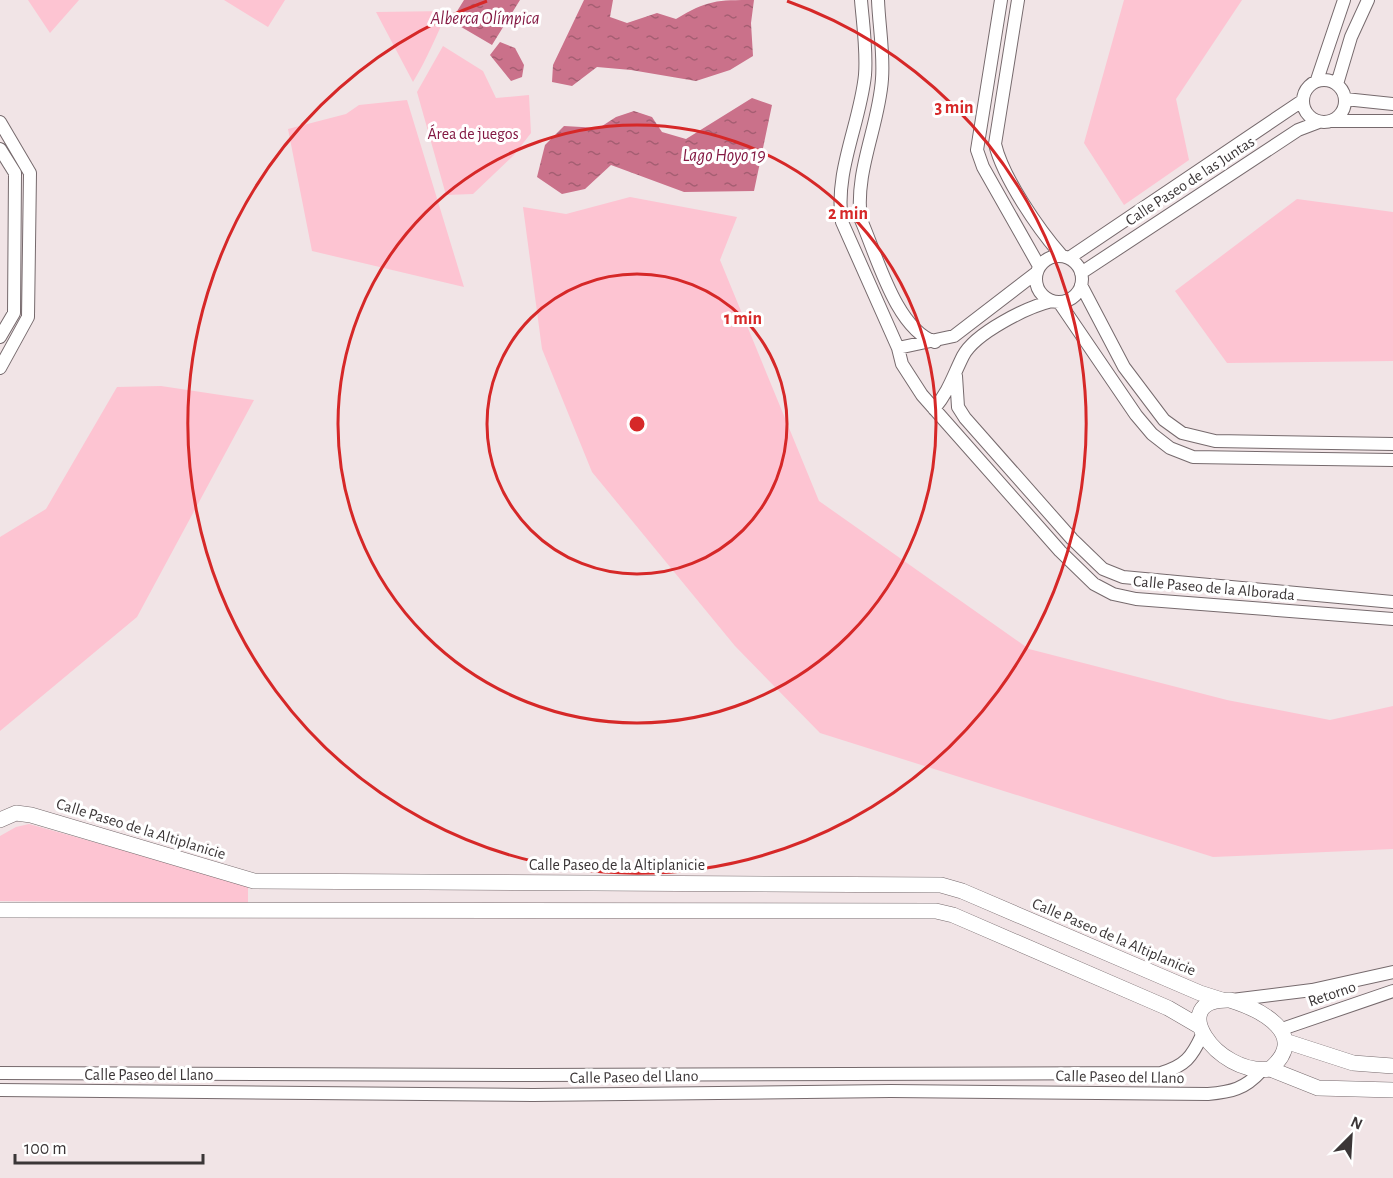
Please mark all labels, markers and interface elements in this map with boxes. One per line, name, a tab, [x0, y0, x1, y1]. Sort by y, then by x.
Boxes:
water label: Alberca Olímpica	[429, 10, 540, 28]
text: 3 min	[934, 99, 974, 117]
park label: Área de juegos	[427, 124, 519, 143]
street label: Calle Paseo de las Juntas	[1123, 133, 1257, 229]
water label: Lago Hoyo 19	[682, 147, 766, 165]
text: 2 min	[828, 205, 868, 223]
text: 1 min	[724, 310, 762, 328]
centre of rings	[627, 414, 647, 434]
street label: Calle Paseo de la Alborada	[1133, 573, 1295, 603]
street label: Calle Paseo de la Altiplanicie	[54, 796, 228, 862]
street label: Calle Paseo de la Altiplanicie	[529, 857, 705, 873]
street label: Calle Paseo de la Altiplanicie	[1030, 895, 1198, 979]
street label: Retorno	[1306, 978, 1358, 1010]
street label: Calle Paseo del Llano	[85, 1067, 214, 1083]
street label: Calle Paseo del Llano	[569, 1068, 699, 1086]
street label: Calle Paseo del Llano	[1055, 1068, 1185, 1086]
north arrow	[1321, 1106, 1381, 1166]
text: N	[1348, 1114, 1365, 1133]
scale bar	[15, 1127, 202, 1165]
text: 100 m	[24, 1140, 67, 1158]

